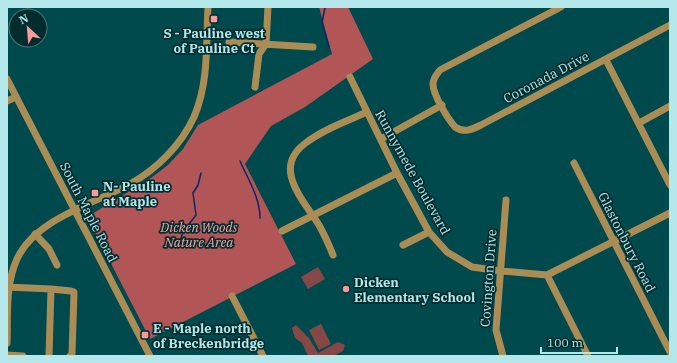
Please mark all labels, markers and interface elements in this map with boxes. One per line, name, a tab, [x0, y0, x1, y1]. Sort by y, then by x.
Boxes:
north arrow	[8, 8, 48, 48]
text: N	[17, 11, 31, 27]
marker: S - Pauline west of Pauline Ct	[209, 14, 219, 24]
place label: S - Pauline west of Pauline Ct	[163, 25, 265, 57]
street label: Coronada Drive	[500, 48, 592, 107]
street label: Runnymede Boulevard	[371, 107, 454, 238]
street label: South Maple Road	[56, 159, 121, 265]
place label: N- Pauline at Maple	[103, 178, 171, 210]
marker: N- Pauline at Maple	[90, 188, 100, 198]
street label: Glastonbury Road	[594, 189, 659, 295]
park label: Dicken Woods Nature Area	[160, 219, 238, 251]
street label: Covington Drive	[477, 229, 500, 328]
place label: Dicken Elementary School	[354, 274, 475, 306]
marker: Dicken Elementary School	[341, 284, 351, 294]
place label: E - Maple north of Breckenbridge	[153, 320, 264, 352]
scale bar	[541, 329, 617, 355]
marker: E - Maple north of Breckenbridge	[140, 330, 150, 340]
text: 100 m	[547, 335, 583, 350]

